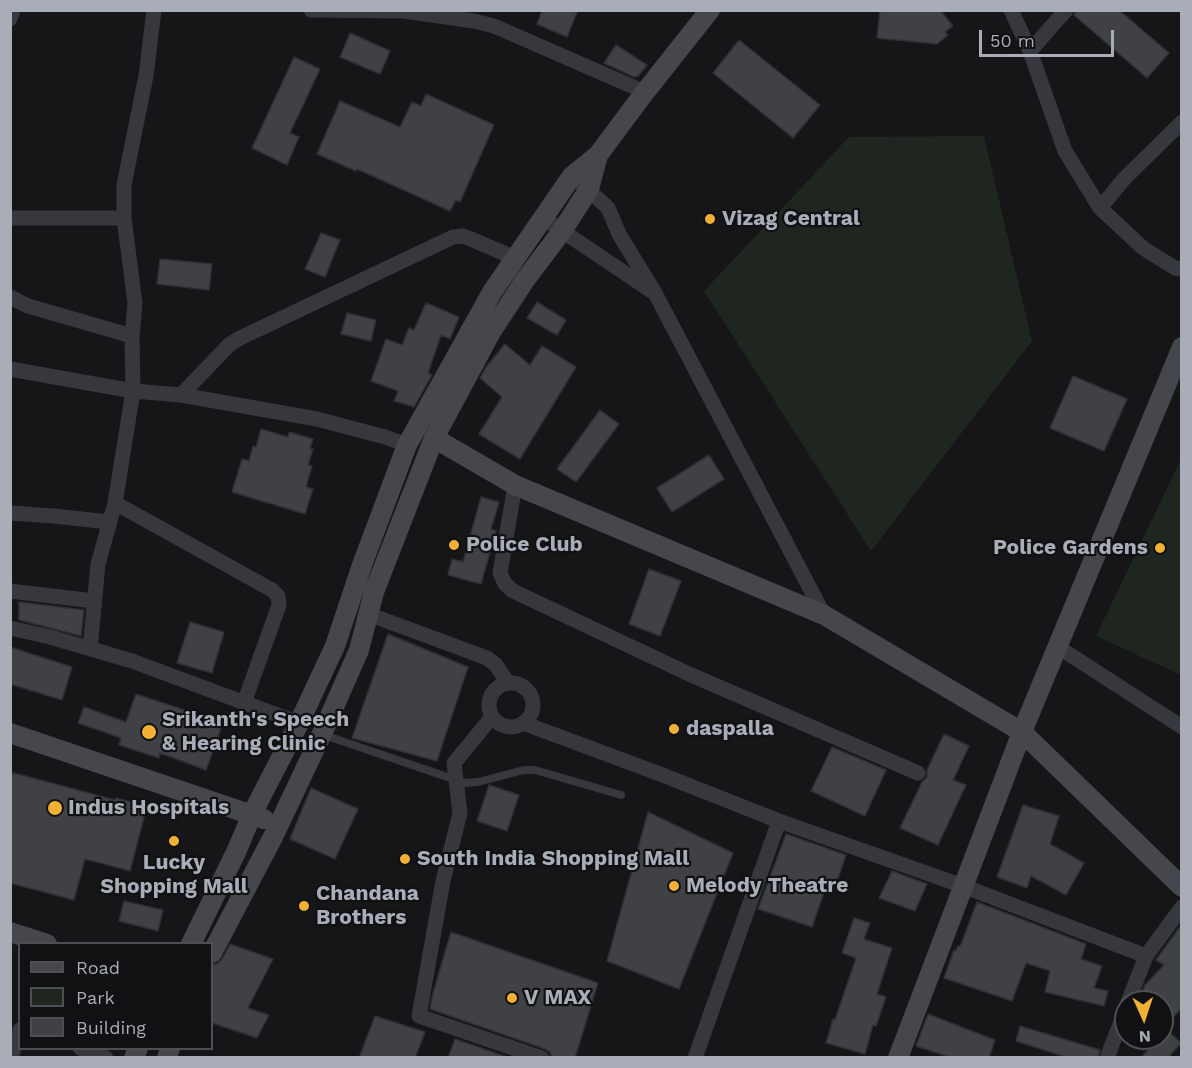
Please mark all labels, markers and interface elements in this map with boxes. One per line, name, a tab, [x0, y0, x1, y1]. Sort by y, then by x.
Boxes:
scale bar	[982, 18, 1117, 56]
text: 50 m	[990, 30, 1035, 51]
place label: Vizag Central	[722, 206, 860, 232]
marker: Vizag Central	[703, 212, 717, 226]
place label: Police Club	[466, 532, 583, 558]
place label: Police Gardens	[993, 535, 1148, 561]
marker: Police Club	[447, 538, 461, 552]
marker: Police Gardens	[1153, 541, 1167, 555]
place label: Srikanth's Speech & Hearing Clinic	[162, 707, 349, 757]
place label: daspalla	[686, 716, 774, 742]
marker: daspalla	[667, 722, 681, 736]
marker: Srikanth's Speech & Hearing Clinic	[140, 723, 158, 741]
place label: Indus Hospitals	[68, 795, 229, 821]
marker: Indus Hospitals	[46, 799, 64, 817]
marker: Lucky Shopping Mall	[167, 834, 181, 848]
place label: South India Shopping Mall	[417, 846, 689, 872]
place label: Lucky Shopping Mall	[100, 850, 248, 900]
marker: South India Shopping Mall	[398, 852, 412, 866]
place label: Melody Theatre	[686, 873, 848, 899]
marker: Melody Theatre	[667, 879, 681, 893]
place label: Chandana Brothers	[316, 881, 419, 931]
marker: Chandana Brothers	[297, 899, 311, 913]
legend	[18, 942, 213, 1050]
text: Road	[76, 957, 120, 978]
place label: V MAX	[524, 985, 591, 1011]
text: Park	[76, 987, 115, 1008]
north arrow	[1114, 990, 1174, 1050]
marker: V MAX	[505, 991, 519, 1005]
text: Building	[76, 1017, 146, 1038]
text: N	[1138, 1027, 1151, 1046]

